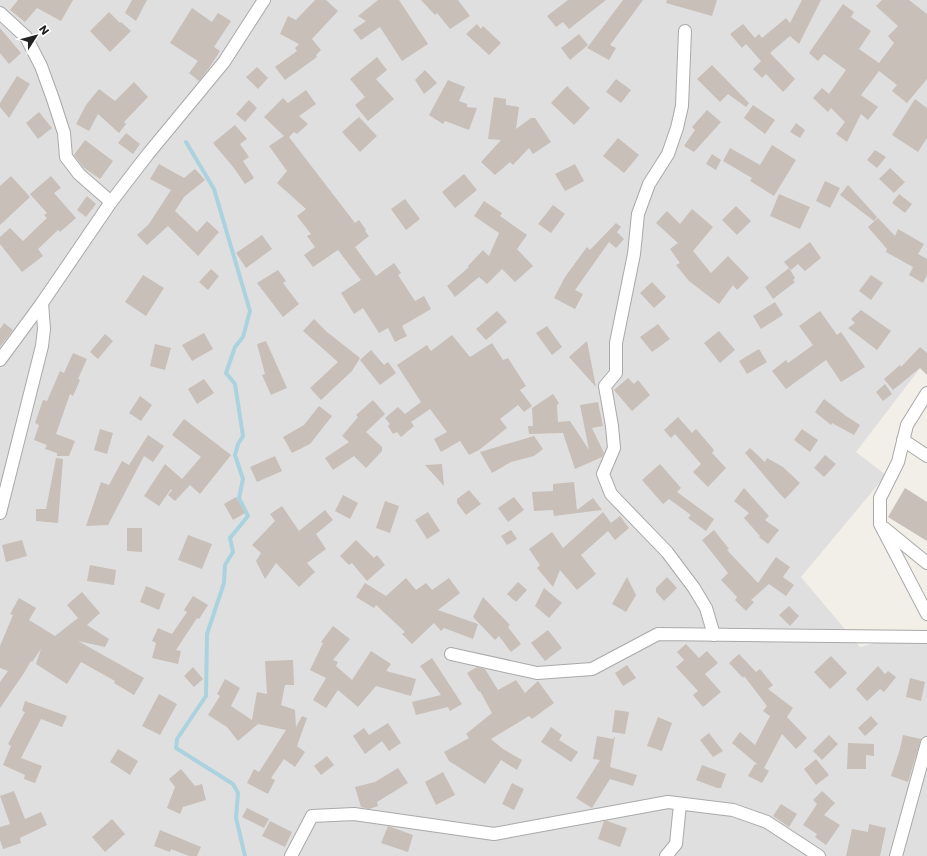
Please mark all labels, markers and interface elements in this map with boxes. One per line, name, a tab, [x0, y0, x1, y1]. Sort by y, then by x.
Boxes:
north arrow	[16, 16, 56, 56]
text: N	[35, 22, 53, 38]

